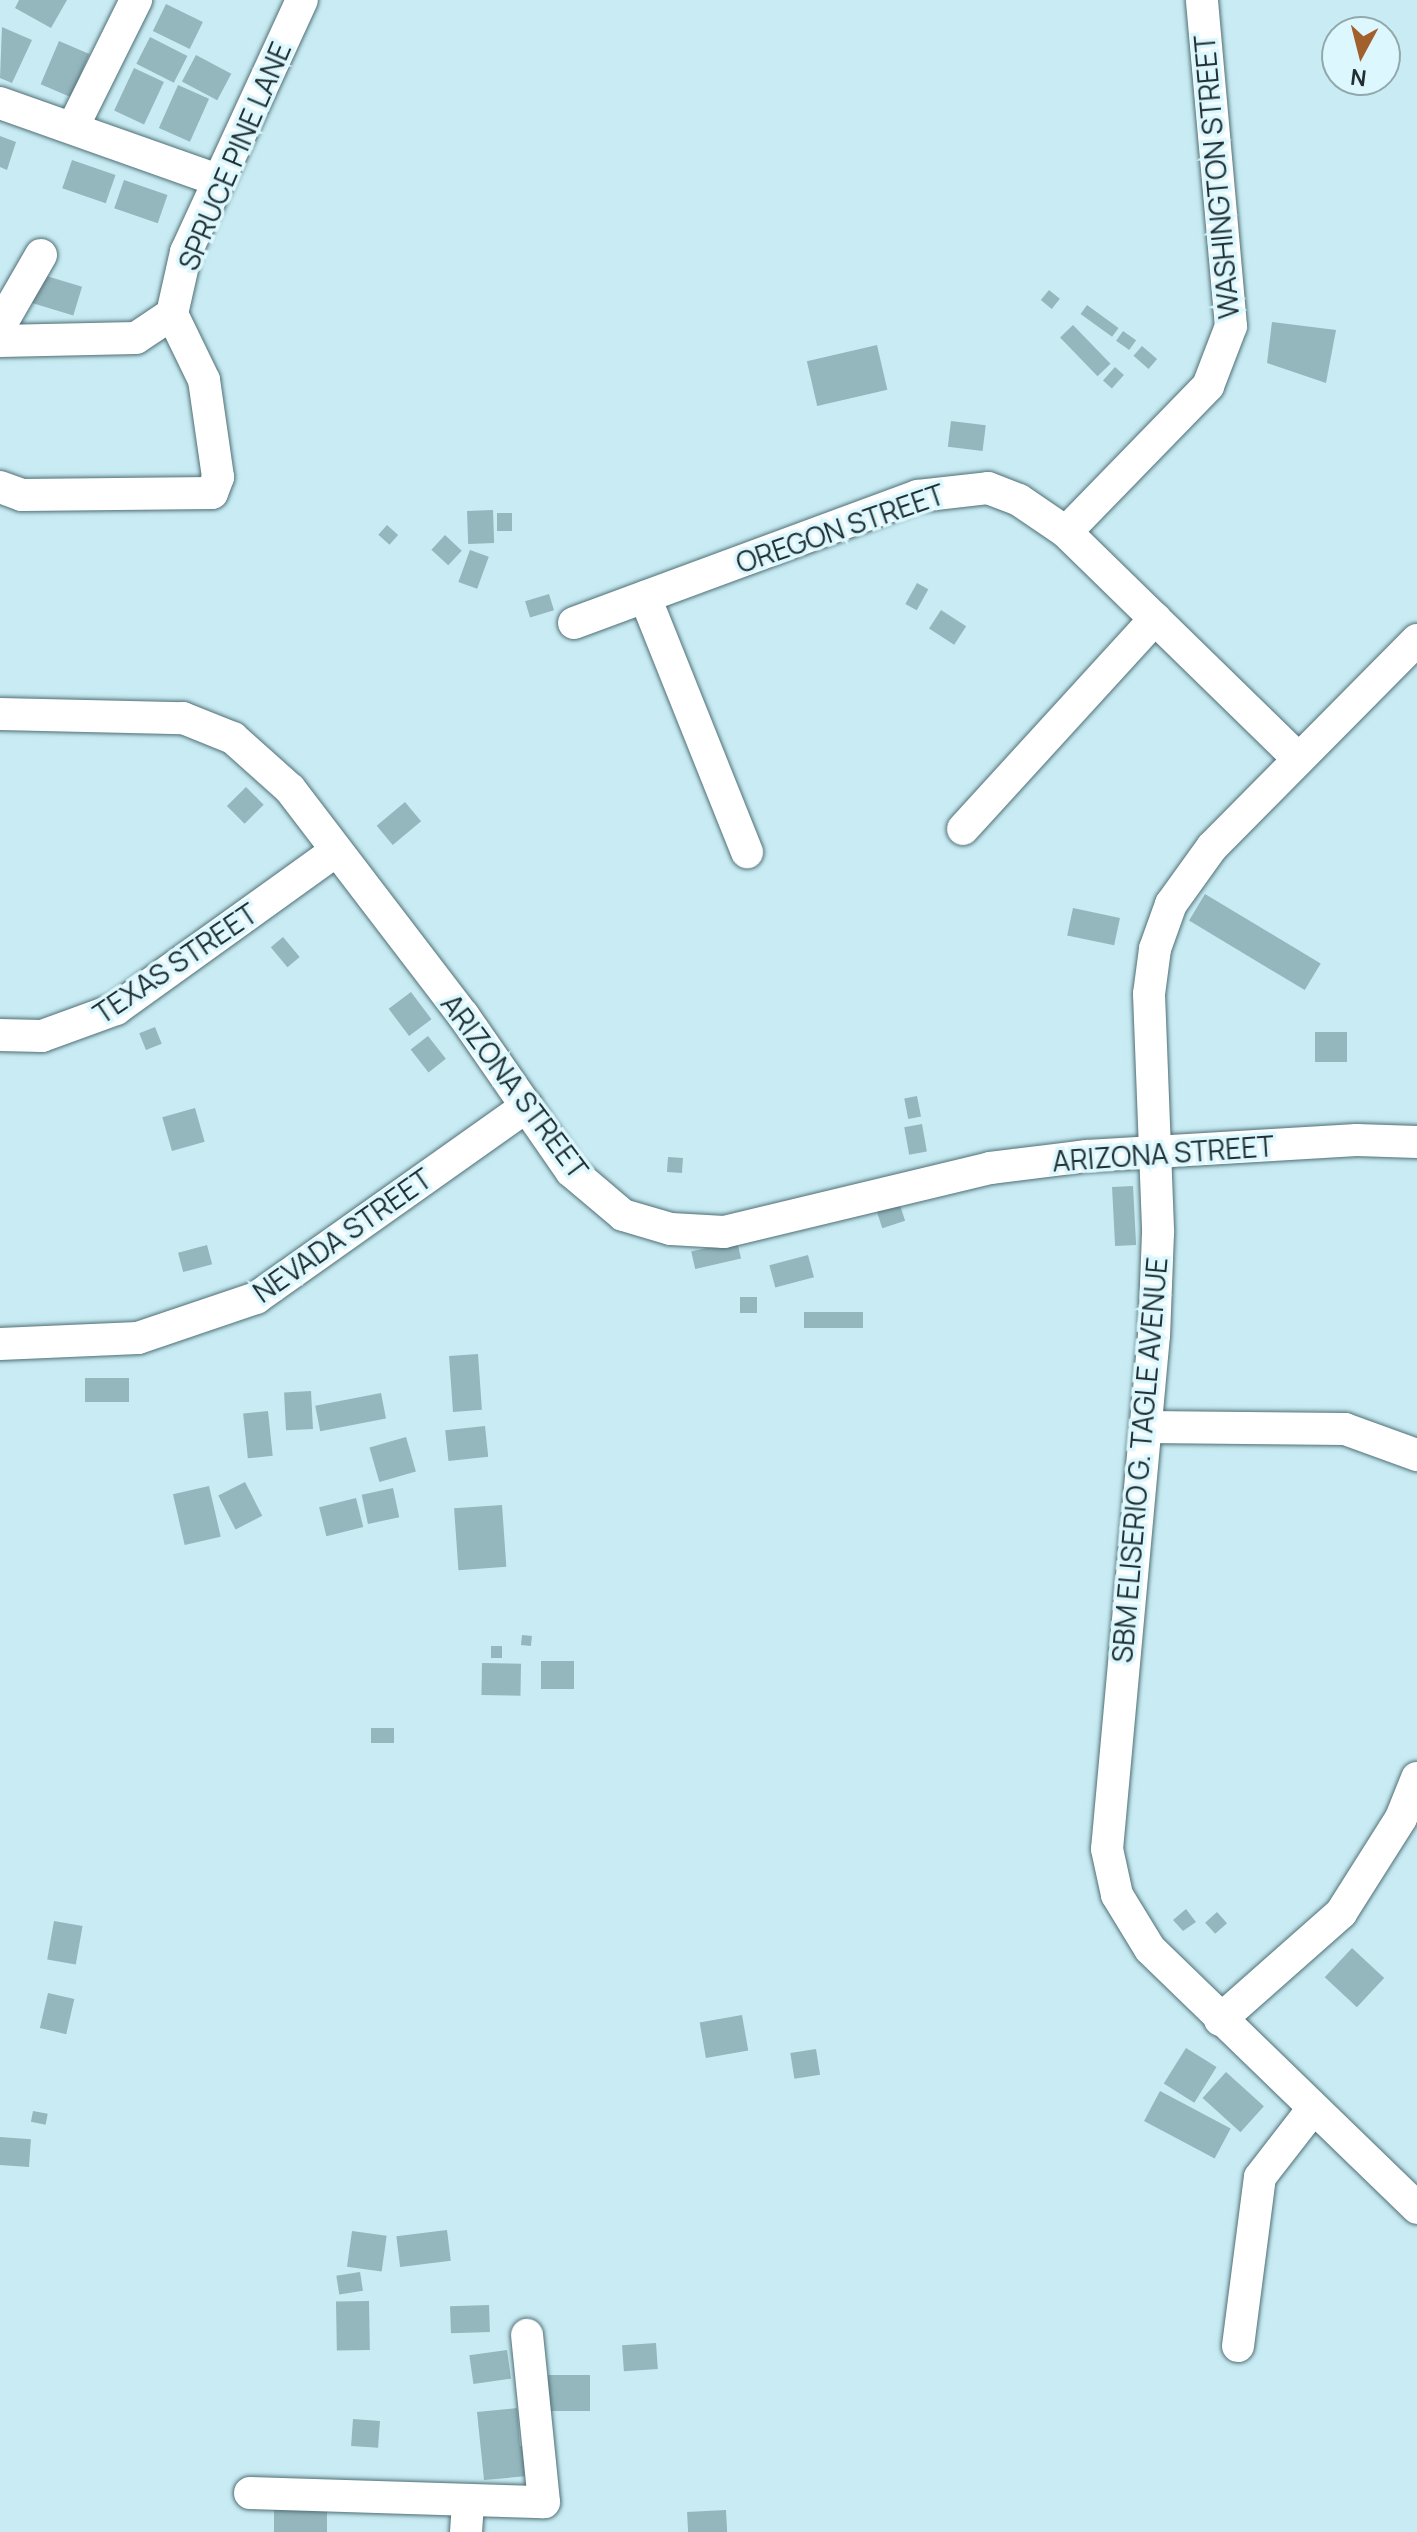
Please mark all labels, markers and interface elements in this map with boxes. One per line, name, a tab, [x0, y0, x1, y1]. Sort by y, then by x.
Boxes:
north arrow	[1321, 16, 1401, 96]
street label: WASHINGTON STREET	[1187, 34, 1245, 320]
street label: SPRUCE PINE LANE	[171, 37, 297, 275]
text: N	[1349, 62, 1368, 94]
street label: OREGON STREET	[731, 477, 949, 579]
street label: TEXAS STREET	[87, 896, 263, 1030]
street label: ARIZONA STREET	[435, 987, 595, 1185]
street label: ARIZONA STREET	[1051, 1128, 1275, 1178]
street label: NEVADA STREET	[247, 1161, 437, 1309]
street label: SBM ELISERIO G. TAGLE AVENUE	[1105, 1256, 1173, 1664]

